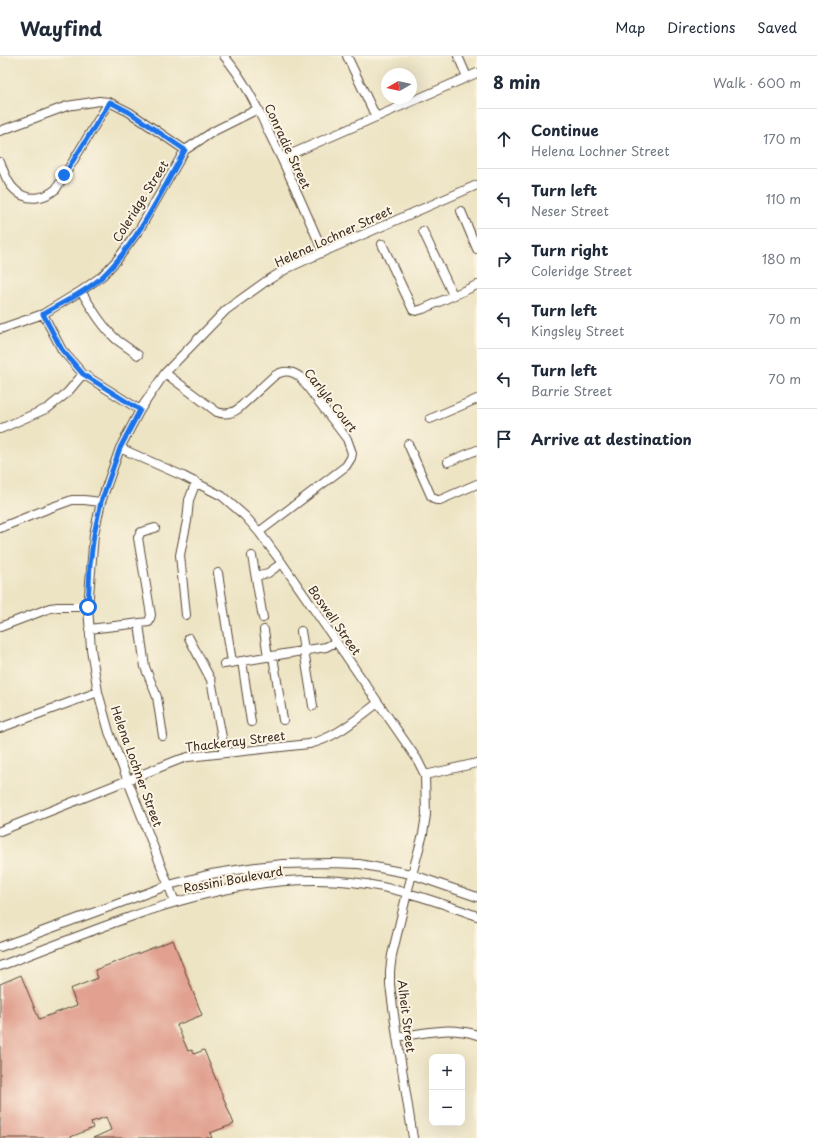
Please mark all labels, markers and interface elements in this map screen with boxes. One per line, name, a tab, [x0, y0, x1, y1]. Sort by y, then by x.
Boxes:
text: Wayfind	[20, 14, 102, 42]
text: Map	[615, 17, 645, 38]
text: Directions	[667, 17, 735, 38]
text: Saved	[757, 17, 797, 38]
north arrow	[381, 68, 417, 104]
text: 8 min	[493, 69, 541, 95]
text: Walk · 600 m	[713, 73, 801, 92]
street label: Conradie Street	[260, 100, 316, 192]
text: Continue	[531, 118, 599, 141]
icon: ahead	[493, 128, 515, 150]
text: 170 m	[763, 129, 801, 148]
text: Helena Lochner Street	[531, 141, 670, 160]
street label: Coleridge Street	[108, 157, 172, 245]
route end	[55, 166, 73, 184]
text: Turn left	[531, 178, 597, 201]
icon: left	[493, 188, 515, 210]
text: 110 m	[766, 189, 801, 208]
street label: Helena Lochner Street	[271, 201, 395, 271]
text: Neser Street	[531, 201, 609, 220]
text: Turn right	[531, 238, 608, 261]
icon: right	[493, 248, 515, 270]
text: 180 m	[762, 249, 801, 268]
text: Coleridge Street	[531, 261, 632, 280]
text: Turn left	[531, 298, 597, 321]
icon: left	[493, 308, 515, 330]
text: 70 m	[768, 309, 801, 328]
text: Kingsley Street	[531, 321, 624, 340]
text: Turn left	[531, 358, 597, 381]
street label: Carlyle Court	[300, 364, 362, 436]
icon: left	[493, 368, 515, 390]
text: 70 m	[768, 369, 801, 388]
text: Barrie Street	[531, 381, 612, 400]
text: Arrive at destination	[531, 427, 692, 450]
icon: arrive	[493, 428, 515, 450]
street label: Boswell Street	[304, 582, 366, 659]
route start	[79, 598, 97, 616]
street label: Helena Lochner Street	[107, 703, 167, 829]
street label: Thackeray Street	[184, 726, 286, 756]
street label: Rossini Boulevard	[182, 861, 285, 897]
street label: Alheit Street	[394, 978, 420, 1054]
map controls	[429, 1054, 465, 1126]
button: +	[429, 1054, 465, 1090]
button: −	[429, 1090, 465, 1126]

